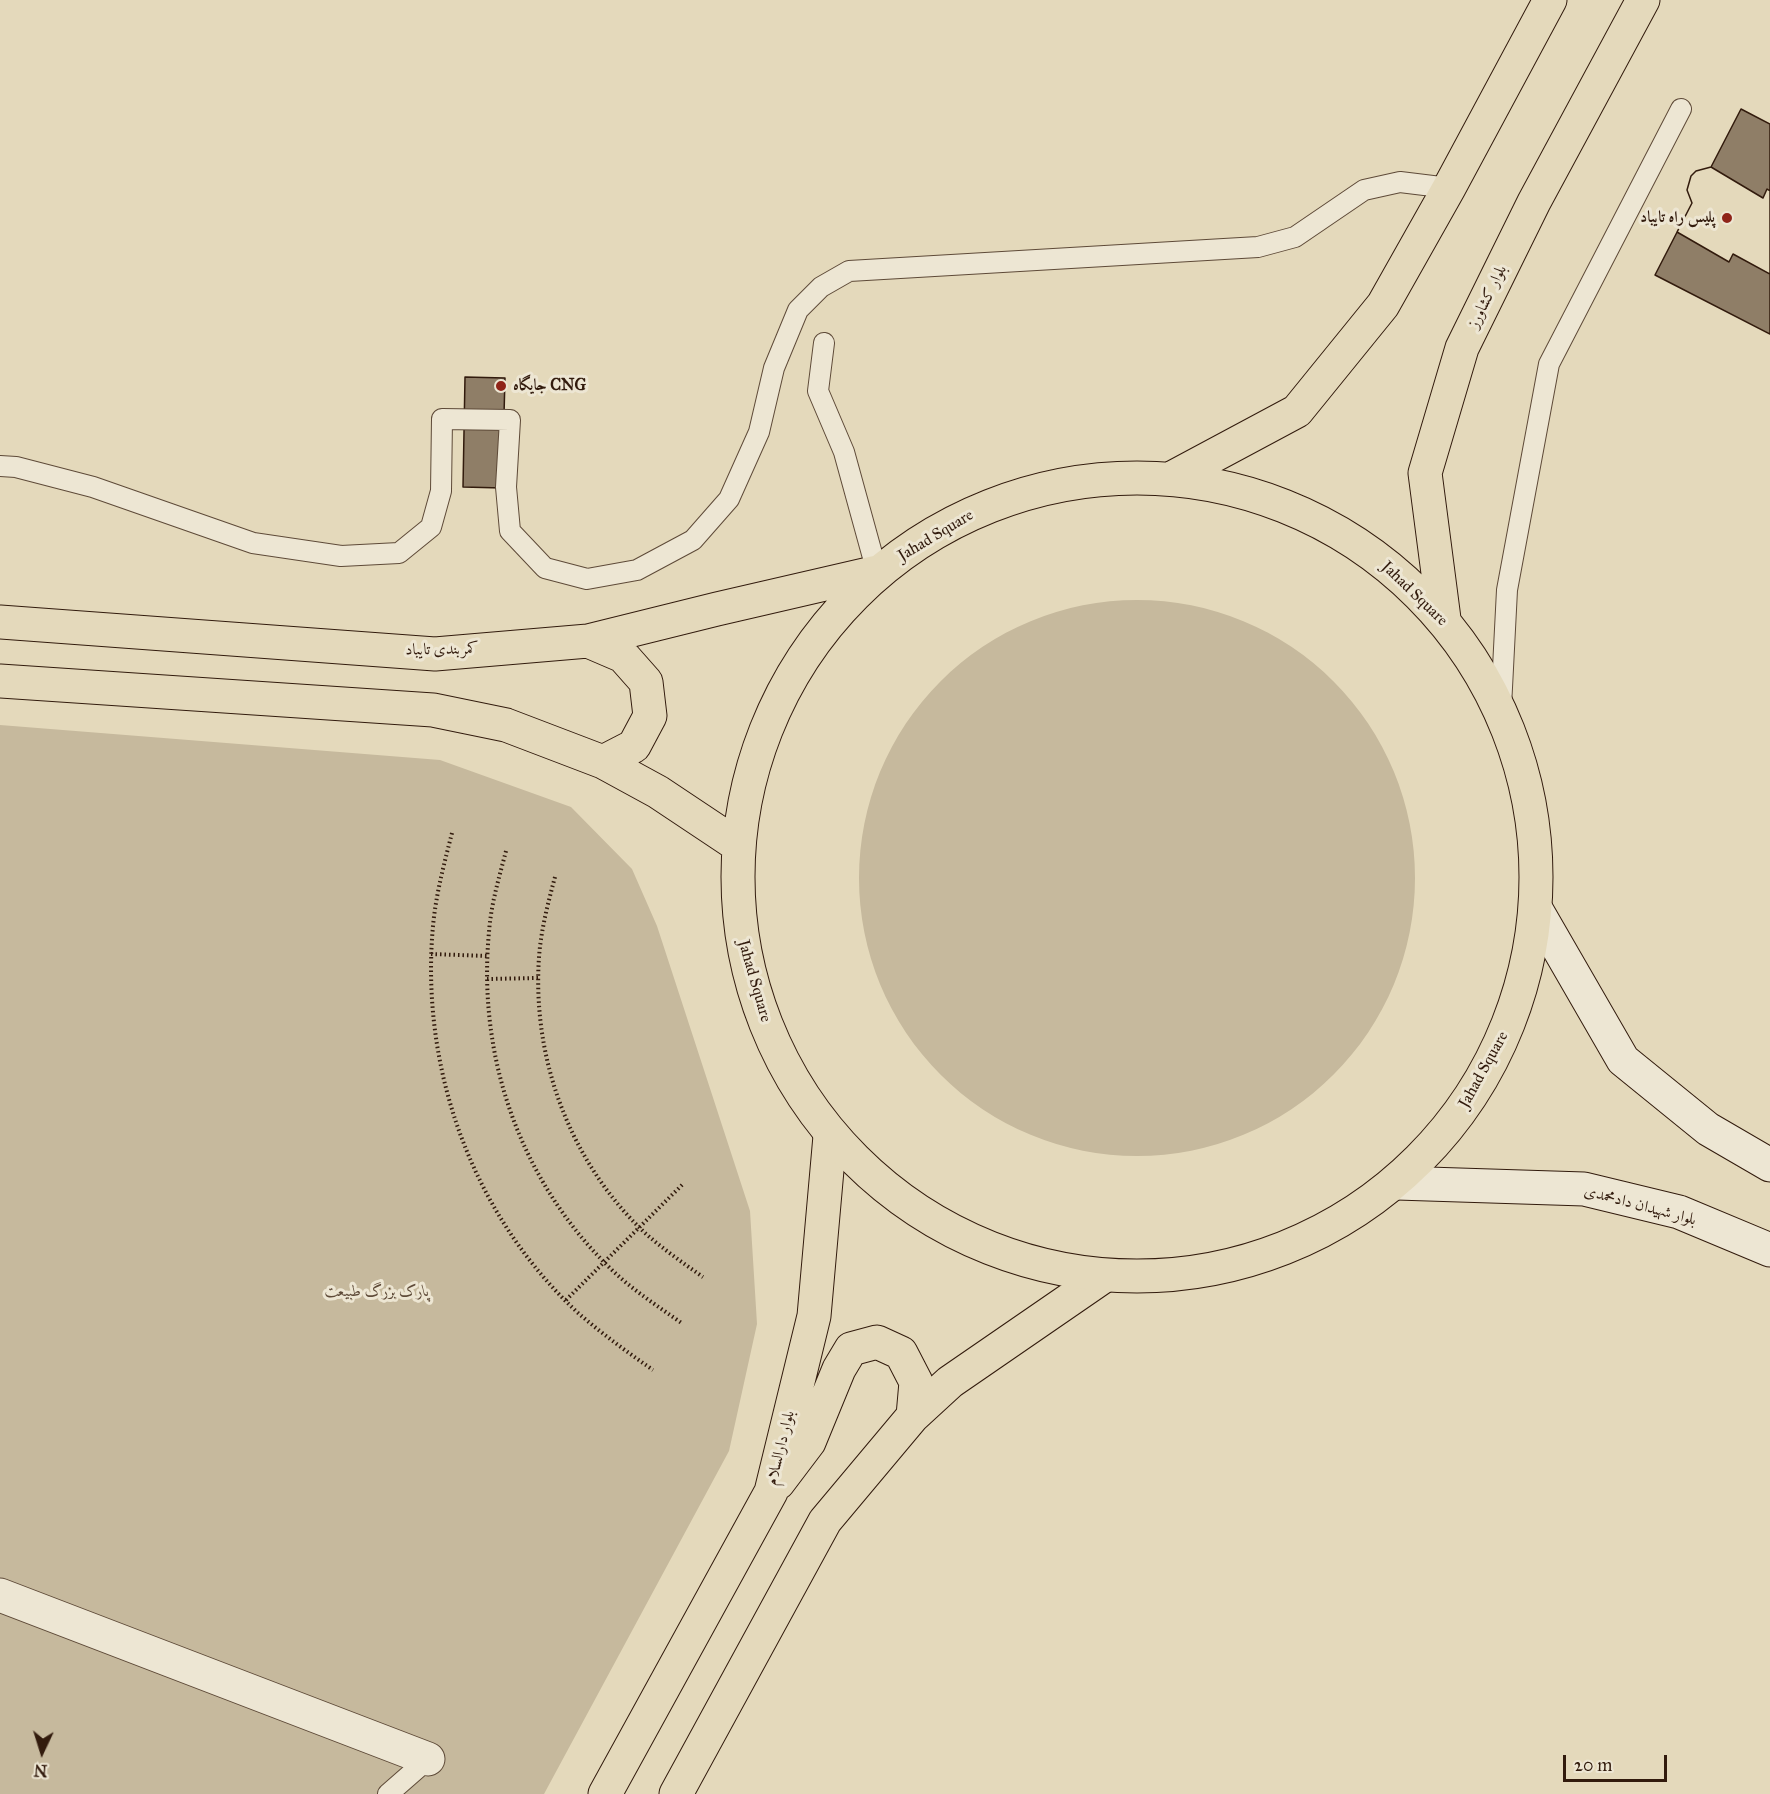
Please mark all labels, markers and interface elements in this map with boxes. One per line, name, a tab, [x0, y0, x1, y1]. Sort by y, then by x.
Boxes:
place label: پلیس راه تایباد	[1640, 208, 1715, 228]
marker: پلیس راه تایباد	[1720, 211, 1734, 225]
street label: بلوار کشاورز	[1464, 262, 1512, 332]
place label: جایگاه CNG	[513, 376, 586, 396]
marker: جایگاه CNG	[494, 379, 508, 393]
street label: Jahad Square	[895, 506, 977, 566]
street label: Jahad Square	[1377, 558, 1451, 630]
street label: کمربندی تایباد	[405, 640, 479, 660]
street label: Jahad Square	[733, 938, 775, 1024]
street label: Jahad Square	[1455, 1028, 1513, 1112]
street label: بلوار شهیدان دادمحمدی	[1582, 1182, 1698, 1230]
park label: پارک بزرگ طبیعت	[325, 1282, 429, 1302]
street label: بلوار دارالسلام	[762, 1409, 800, 1487]
north arrow	[12, 1722, 72, 1782]
scale bar	[1566, 1743, 1670, 1781]
text: 20 m	[1574, 1754, 1612, 1776]
text: N	[33, 1761, 48, 1780]

